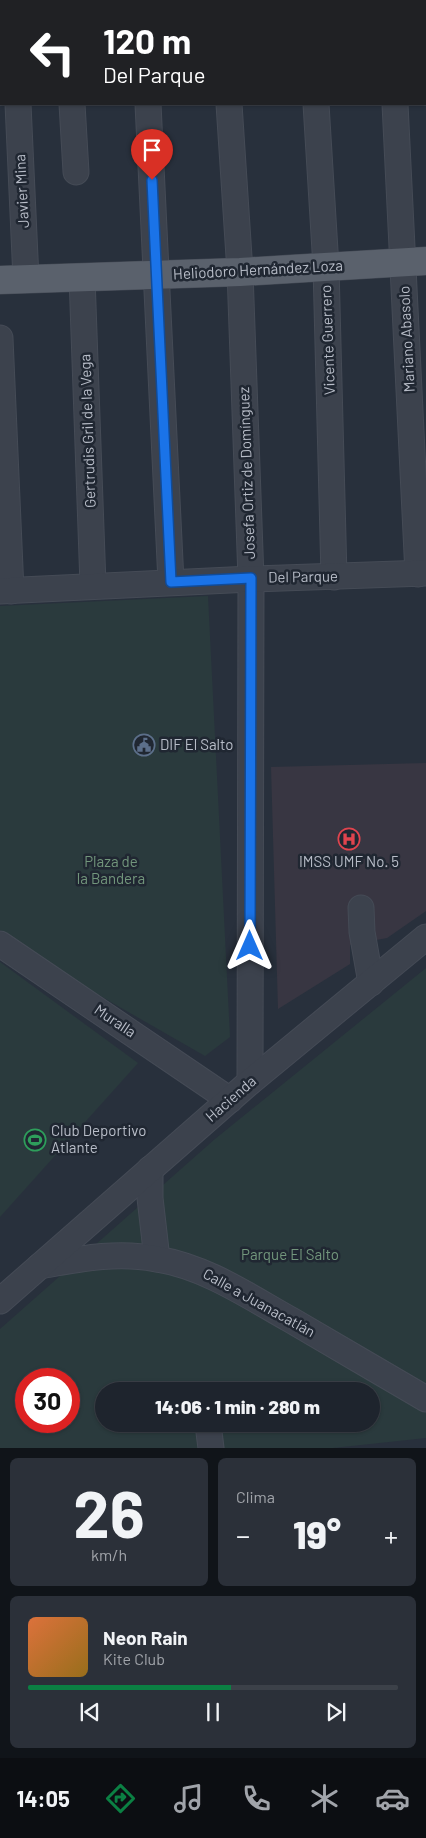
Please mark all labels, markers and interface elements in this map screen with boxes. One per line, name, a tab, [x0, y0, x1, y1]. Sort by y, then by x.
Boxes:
text: 120 m	[103, 19, 191, 61]
icon: left	[20, 20, 85, 85]
text: Del Parque	[103, 61, 205, 87]
pin	[131, 129, 173, 180]
icon: arrive	[138, 136, 166, 164]
street label: Javier Mina	[10, 154, 32, 228]
street label: Heliodoro Hernández Loza	[173, 256, 343, 282]
street label: Vicente Guerrero	[316, 285, 338, 395]
street label: Mariano Abasolo	[394, 285, 418, 393]
street label: Gertrudis Gril de la Vega	[75, 354, 99, 508]
street label: Josefa Ortiz de Domínguez	[234, 386, 258, 560]
street label: Del Parque	[268, 566, 338, 586]
public building icon: DIF El Salto	[132, 733, 156, 757]
place label: DIF El Salto	[160, 735, 233, 753]
hospital icon: IMSS UMF No. 5	[337, 827, 361, 851]
park label: Plaza de la Bandera	[77, 852, 145, 887]
place label: IMSS UMF No. 5	[299, 852, 399, 870]
position arrow	[223, 919, 275, 971]
street label: Muralla	[91, 1000, 140, 1041]
street label: Hacienda	[201, 1071, 259, 1125]
place label: Club Deportivo Atlante	[51, 1121, 146, 1156]
sports icon: Club Deportivo Atlante	[23, 1128, 47, 1152]
park label: Parque El Salto	[241, 1245, 339, 1263]
street label: Calle a Juanacatlán	[200, 1264, 319, 1340]
speed limit sign: 30	[15, 1368, 80, 1433]
text: 14:06 · 1 min · 280 m	[155, 1395, 320, 1418]
text: 26	[73, 1473, 145, 1551]
text: Clima	[236, 1487, 275, 1506]
text: 19°	[293, 1511, 341, 1557]
text: −	[236, 1518, 250, 1552]
text: +	[384, 1518, 398, 1552]
text: km/h	[91, 1545, 127, 1564]
text: Neon Rain	[103, 1626, 188, 1649]
text: Kite Club	[103, 1649, 165, 1668]
icon: previous	[76, 1698, 104, 1726]
icon: pause	[199, 1698, 227, 1726]
icon: next	[322, 1698, 350, 1726]
icon: directions	[103, 1781, 138, 1816]
icon: music	[171, 1781, 206, 1816]
icon: phone	[239, 1781, 274, 1816]
icon: climate	[307, 1781, 342, 1816]
icon: car	[375, 1781, 410, 1816]
text: 14:05	[16, 1785, 70, 1811]

